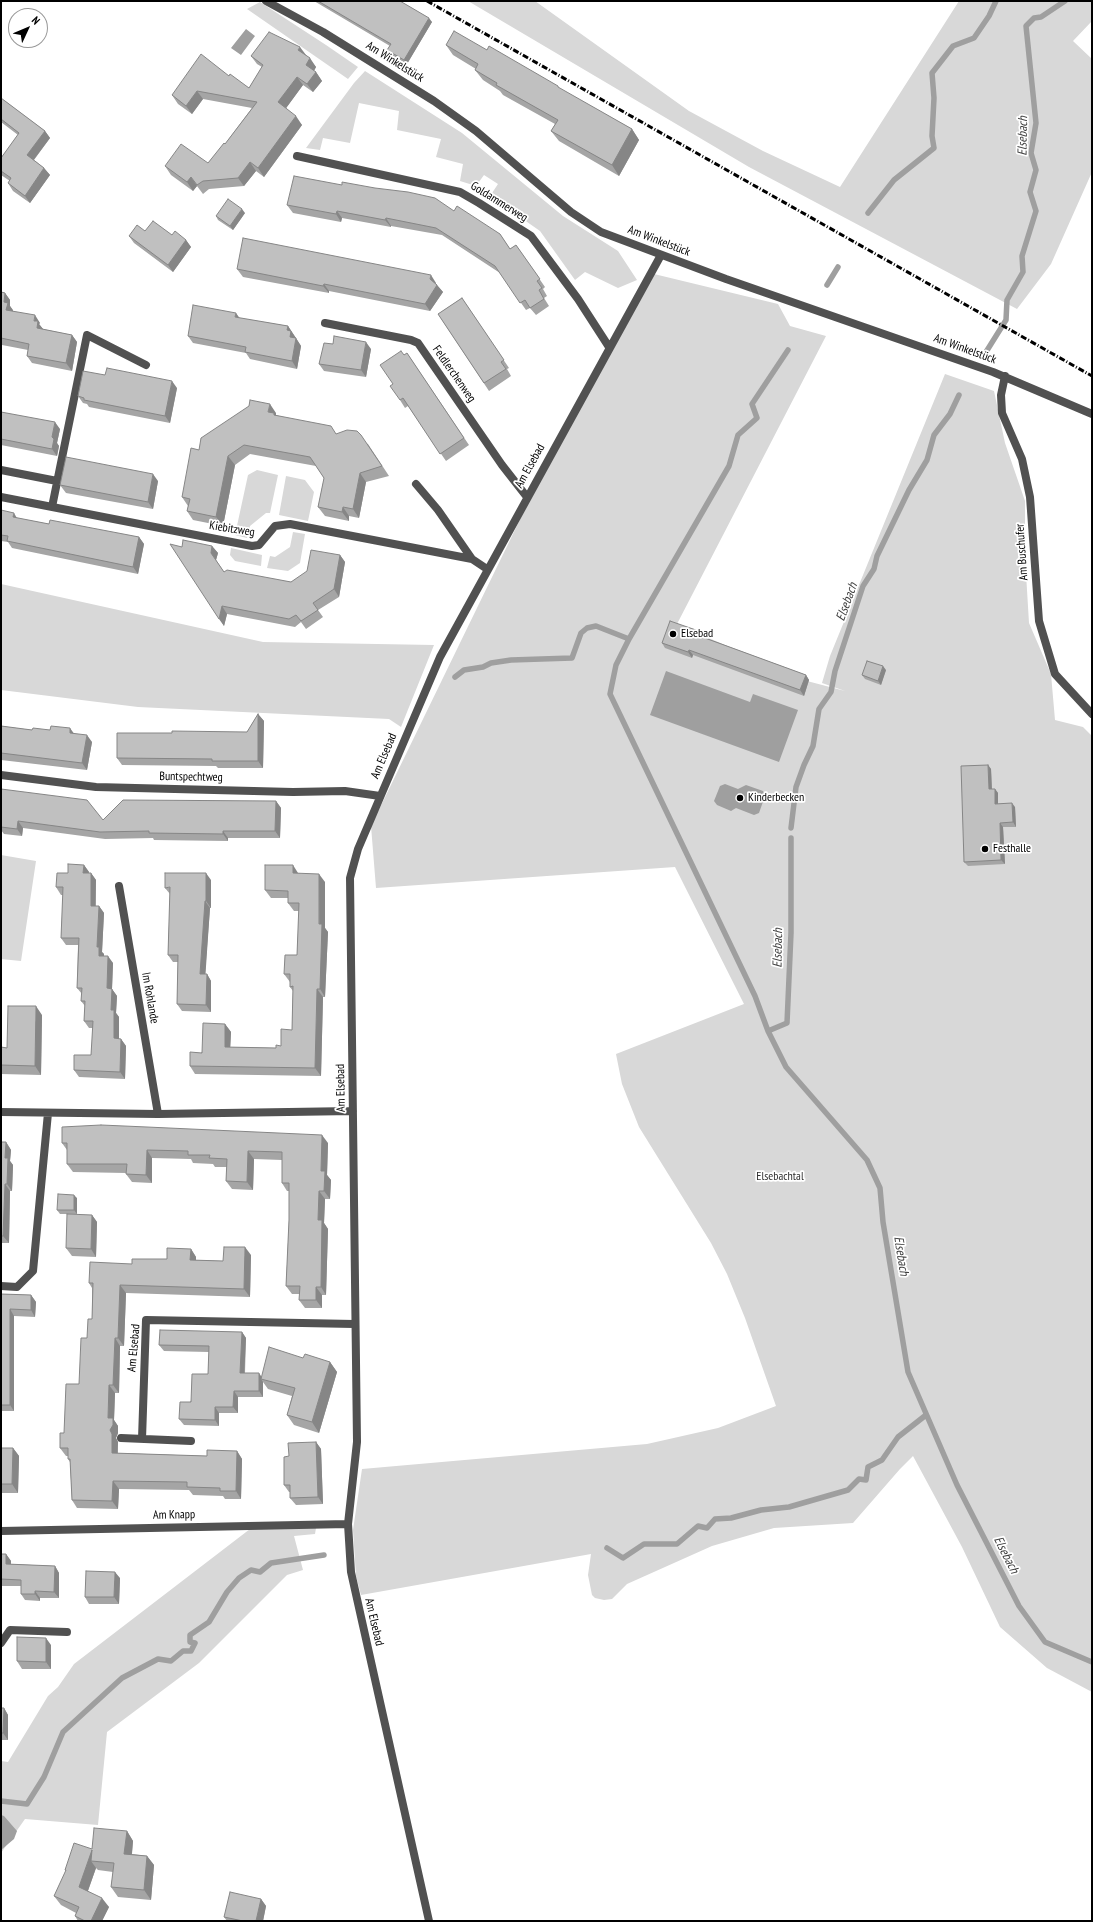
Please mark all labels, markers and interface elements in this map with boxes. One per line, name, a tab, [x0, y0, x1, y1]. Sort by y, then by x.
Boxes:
north arrow	[8, 8, 48, 48]
text: N	[29, 13, 43, 27]
street label: Am Winkelstück	[363, 38, 427, 86]
water label: Elsebach	[1015, 116, 1031, 156]
street label: Goldammerweg	[468, 179, 530, 225]
street label: Am Winkelstück	[626, 222, 692, 260]
street label: Am Winkelstück	[932, 331, 998, 367]
street label: Feldlerchenweg	[429, 343, 479, 405]
street label: Am Elsebad	[512, 441, 548, 491]
street label: Kiebitzweg	[208, 518, 256, 540]
street label: Am Buschufer	[1013, 523, 1031, 581]
water label: Elsebach	[833, 581, 861, 623]
place label: Elsebad	[681, 627, 713, 641]
marker: Elsebad	[668, 629, 678, 639]
street label: Am Elsebad	[368, 731, 400, 781]
street label: Buntspechtweg	[159, 769, 223, 785]
place label: Kinderbecken	[748, 791, 804, 805]
marker: Kinderbecken	[735, 793, 745, 803]
place label: Festhalle	[993, 842, 1031, 856]
marker: Festhalle	[980, 844, 990, 854]
water label: Elsebach	[770, 928, 786, 968]
street label: Im Rohlande	[138, 971, 162, 1025]
street label: Am Elsebad	[333, 1064, 349, 1112]
park label: Elsebachtal	[756, 1170, 804, 1184]
water label: Elsebach	[890, 1235, 912, 1277]
street label: Am Elsebad	[125, 1323, 143, 1373]
street label: Am Knapp	[153, 1507, 195, 1523]
water label: Elsebach	[990, 1534, 1022, 1576]
street label: Am Elsebad	[362, 1597, 386, 1647]

